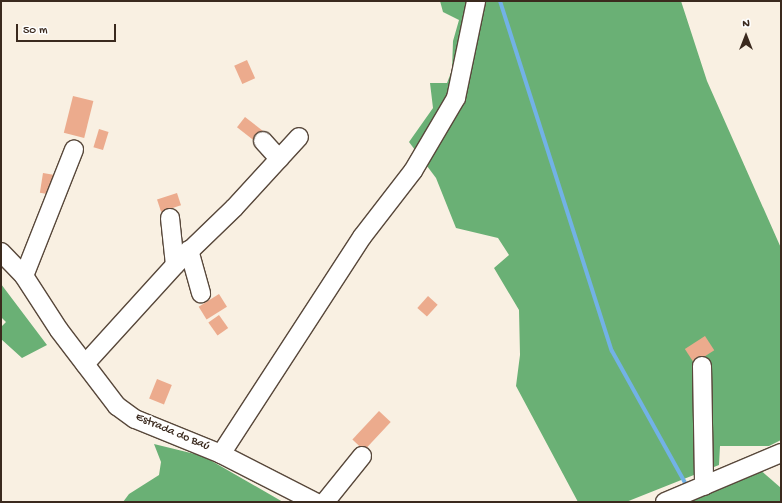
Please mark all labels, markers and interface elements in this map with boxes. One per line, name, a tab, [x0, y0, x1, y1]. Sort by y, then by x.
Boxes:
scale bar	[18, 16, 118, 42]
north arrow	[726, 16, 766, 56]
text: N	[742, 18, 750, 30]
text: 50 m	[23, 24, 48, 38]
street label: Estrada do Baú	[133, 411, 211, 455]

